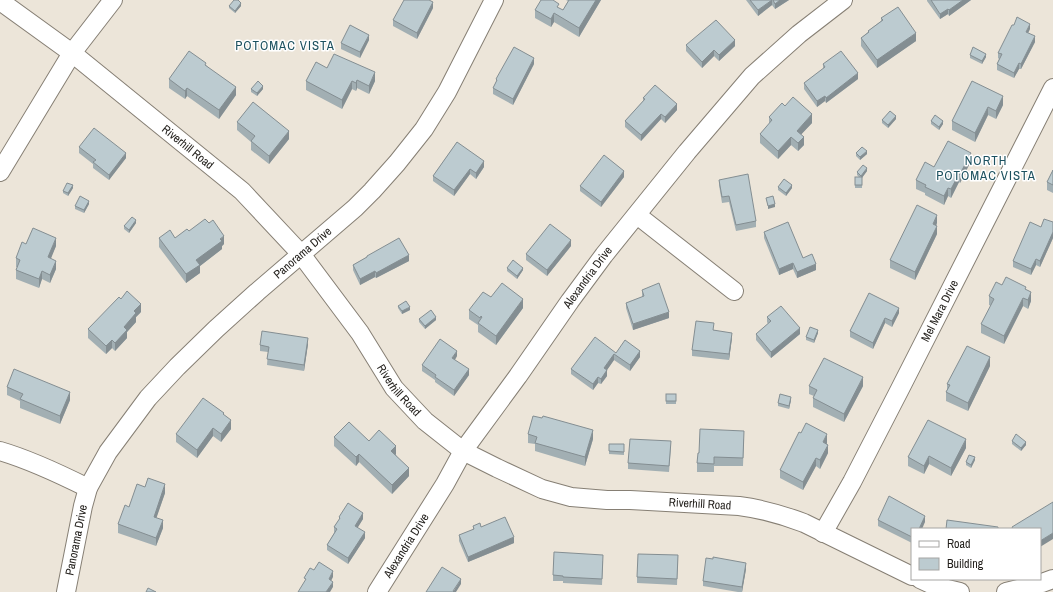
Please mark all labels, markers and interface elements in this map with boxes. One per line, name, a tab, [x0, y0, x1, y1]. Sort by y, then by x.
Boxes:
district label: POTOMAC VISTA	[235, 37, 335, 54]
street label: Riverhill Road	[159, 121, 217, 173]
district label: NORTH POTOMAC VISTA	[936, 152, 1036, 184]
street label: Panorama Drive	[270, 223, 335, 282]
street label: Alexandria Drive	[559, 243, 616, 312]
street label: Mel Mara Drive	[917, 277, 962, 344]
street label: Riverhill Road	[373, 361, 424, 420]
street label: Riverhill Road	[668, 494, 732, 514]
street label: Panorama Drive	[61, 503, 91, 577]
street label: Alexandria Drive	[379, 510, 433, 582]
legend	[911, 528, 1041, 580]
text: Road	[947, 536, 971, 552]
text: Building	[947, 556, 984, 572]

